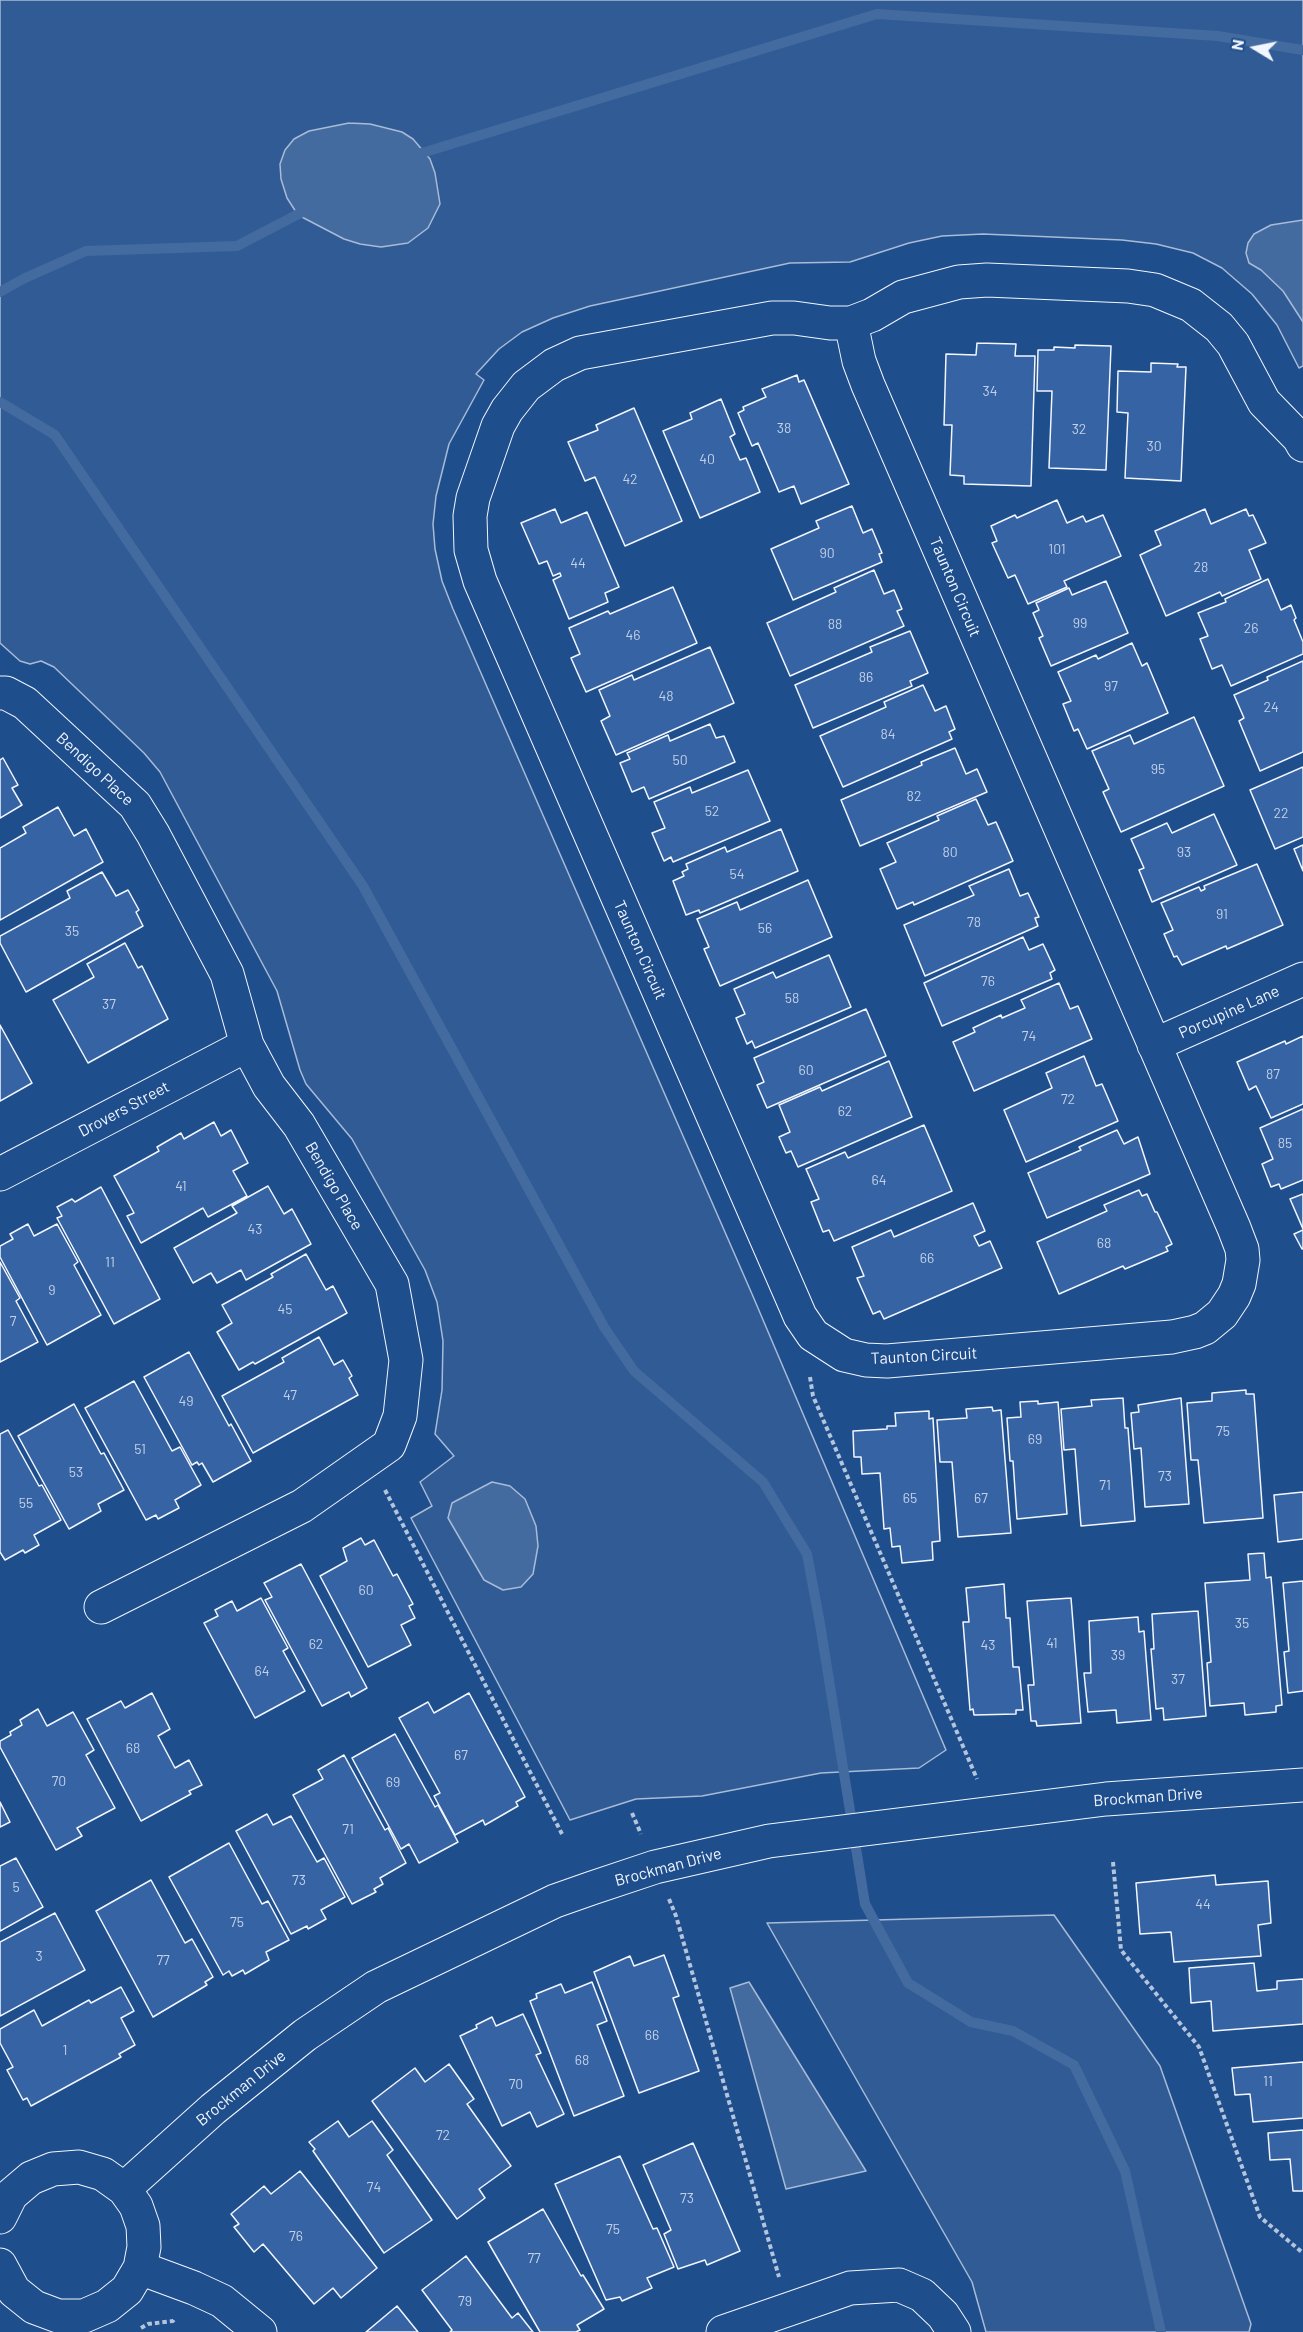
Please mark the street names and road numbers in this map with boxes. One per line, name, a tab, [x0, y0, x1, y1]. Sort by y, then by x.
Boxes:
street label: Taunton Circuit	[925, 534, 985, 640]
street label: Bendigo Place	[52, 728, 138, 810]
street label: Taunton Circuit	[610, 897, 670, 1003]
street label: Porcupine Lane	[1176, 981, 1282, 1043]
street label: Drovers Street	[75, 1077, 173, 1141]
street label: Bendigo Place	[301, 1139, 367, 1233]
street label: Taunton Circuit	[870, 1344, 978, 1368]
street label: Brockman Drive	[1093, 1784, 1203, 1810]
street label: Brockman Drive	[613, 1844, 723, 1890]
street label: Brockman Drive	[192, 2046, 290, 2130]

